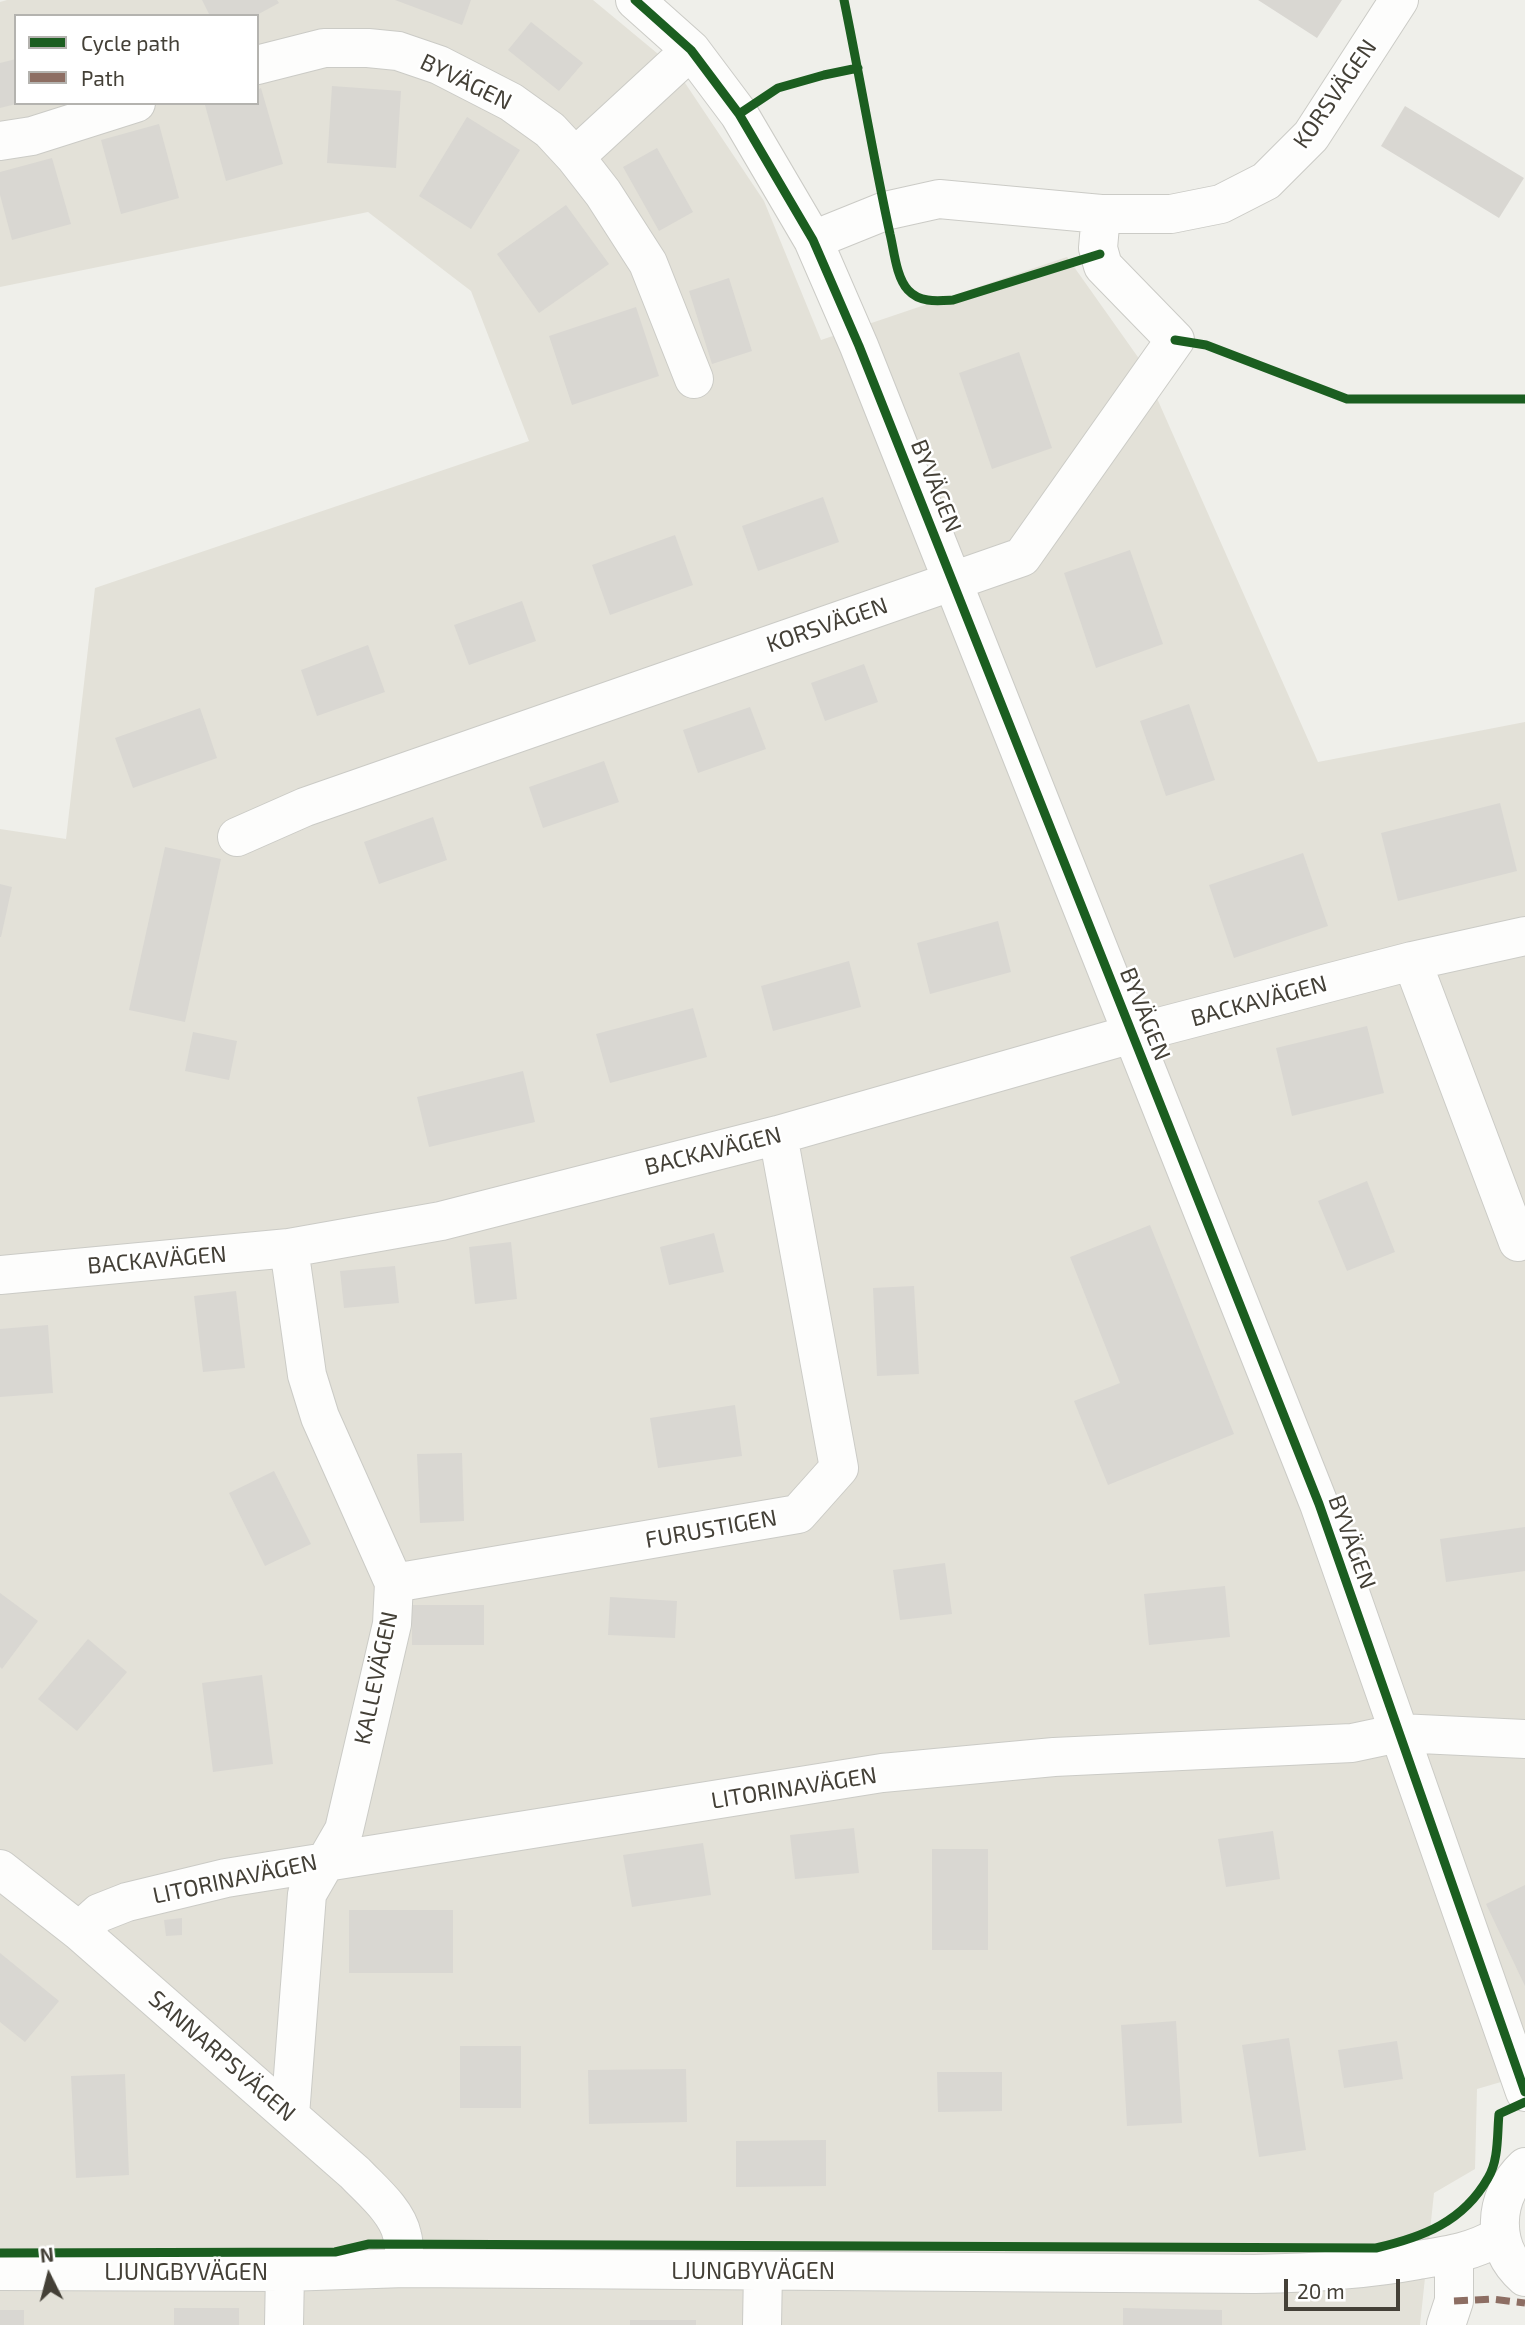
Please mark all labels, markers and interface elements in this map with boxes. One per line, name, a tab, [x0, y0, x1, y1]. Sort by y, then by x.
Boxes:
legend	[14, 14, 259, 105]
text: Cycle path	[81, 30, 180, 55]
street label: KORSVÄGEN	[1287, 34, 1383, 154]
street label: BYVÄGEN	[416, 48, 516, 116]
text: Path	[81, 65, 125, 90]
street label: BYVÄGEN	[905, 435, 967, 537]
street label: KORSVÄGEN	[763, 591, 891, 659]
street label: BYVÄGEN	[1114, 963, 1176, 1065]
street label: BACKAVÄGEN	[1188, 970, 1330, 1032]
street label: BACKAVÄGEN	[642, 1121, 784, 1181]
street label: BACKAVÄGEN	[86, 1240, 228, 1280]
street label: BYVÄGEN	[1322, 1491, 1382, 1593]
street label: FURUSTIGEN	[643, 1504, 779, 1554]
street label: KALLEVÄGEN	[348, 1609, 404, 1747]
street label: LITORINAVÄGEN	[709, 1761, 879, 1815]
street label: LITORINAVÄGEN	[150, 1848, 320, 1910]
street label: SANNARPSVÄGEN	[143, 1985, 301, 2127]
north arrow	[14, 2241, 84, 2311]
text: N	[39, 2242, 55, 2267]
street label: LJUNGBYVÄGEN	[671, 2257, 835, 2285]
street label: LJUNGBYVÄGEN	[104, 2258, 268, 2286]
scale bar	[1287, 2266, 1402, 2310]
text: 20 m	[1297, 2278, 1345, 2303]

